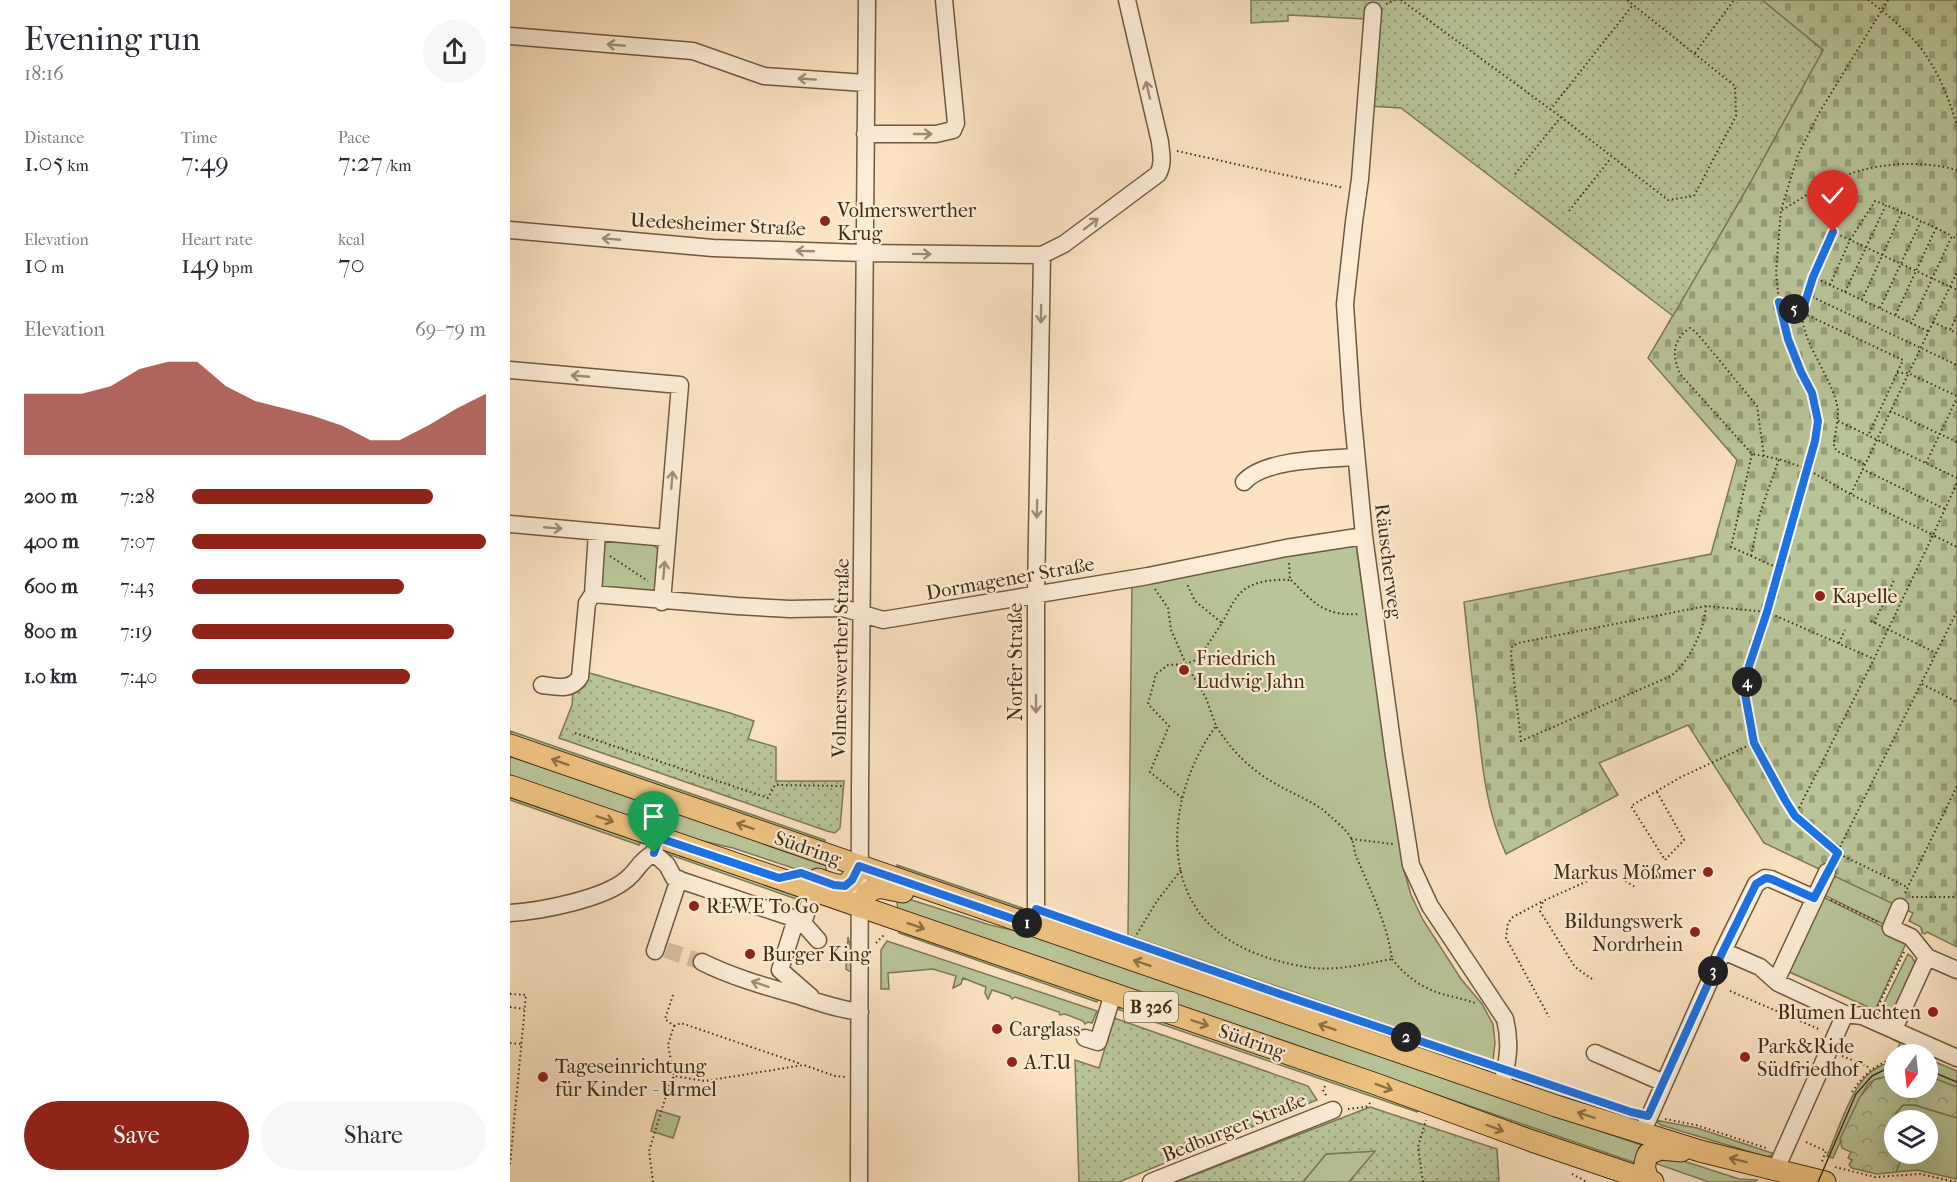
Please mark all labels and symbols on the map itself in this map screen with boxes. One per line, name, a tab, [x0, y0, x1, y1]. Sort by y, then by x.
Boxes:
one-way arrow	[607, 39, 627, 50]
one-way arrow	[797, 73, 817, 84]
one-way arrow	[1141, 81, 1153, 100]
one-way arrow	[913, 128, 933, 140]
pin	[1807, 170, 1858, 232]
place label: Volmerswerther Krug	[836, 199, 977, 245]
street label: Uedesheimer Straße	[630, 208, 806, 241]
marker: Volmerswerther Krug	[818, 214, 832, 228]
one-way arrow	[1083, 218, 1099, 231]
one-way arrow	[601, 233, 621, 244]
one-way arrow	[796, 245, 816, 256]
one-way arrow	[912, 248, 932, 260]
pin: 5	[1779, 294, 1809, 324]
one-way arrow	[1035, 303, 1047, 323]
one-way arrow	[571, 371, 591, 382]
one-way arrow	[667, 471, 678, 490]
one-way arrow	[1032, 498, 1043, 518]
street label: Räuscherweg	[1370, 502, 1407, 620]
one-way arrow	[543, 523, 563, 534]
street label: Dormagener Straße	[924, 552, 1096, 605]
street label: Volmerswerther Straße	[827, 558, 854, 759]
one-way arrow	[659, 560, 670, 580]
place label: Kapelle	[1832, 585, 1898, 608]
marker: Kapelle	[1813, 589, 1827, 603]
street label: Norfer Straße	[1004, 603, 1027, 721]
place label: Friedrich Ludwig Jahn	[1196, 647, 1305, 693]
marker: Friedrich Ludwig Jahn	[1177, 663, 1191, 677]
pin: 4	[1732, 667, 1762, 697]
one-way arrow	[1030, 693, 1042, 713]
one-way arrow	[551, 756, 570, 767]
pin	[628, 791, 679, 853]
one-way arrow	[595, 814, 614, 825]
one-way arrow	[736, 819, 755, 830]
street label: Südring	[771, 826, 845, 871]
place label: Markus Mößmer	[1553, 861, 1696, 884]
marker: Markus Mößmer	[1701, 865, 1715, 879]
place label: REWE To Go	[706, 895, 819, 918]
marker: REWE To Go	[687, 899, 701, 913]
pin: 1	[1012, 908, 1042, 938]
place label: Bildungswerk Nordrhein	[1564, 910, 1684, 956]
one-way arrow	[906, 922, 925, 933]
marker: Bildungswerk Nordrhein	[1688, 925, 1702, 939]
place label: Burger King	[762, 943, 871, 966]
marker: Burger King	[743, 947, 757, 961]
pin: 3	[1698, 956, 1728, 986]
one-way arrow	[1133, 957, 1152, 968]
one-way arrow	[751, 978, 770, 989]
road number: B 326	[1124, 992, 1178, 1022]
place label: Blumen Luchten	[1777, 1001, 1921, 1024]
marker: Blumen Luchten	[1926, 1005, 1940, 1019]
place label: Carglass	[1009, 1018, 1080, 1041]
one-way arrow	[1190, 1019, 1208, 1030]
street label: Südring	[1215, 1019, 1289, 1064]
one-way arrow	[1318, 1020, 1337, 1031]
marker: Carglass	[990, 1022, 1004, 1036]
pin: 2	[1391, 1022, 1421, 1052]
place label: Park&Ride Südfriedhof	[1757, 1035, 1863, 1081]
north arrow	[1884, 1044, 1938, 1098]
marker: Park&Ride Südfriedhof	[1738, 1050, 1752, 1064]
place label: A.T.U	[1023, 1051, 1072, 1074]
place label: Tageseinrichtung für Kinder - Urmel	[555, 1055, 717, 1101]
marker: A.T.U	[1005, 1055, 1019, 1069]
marker: Tageseinrichtung für Kinder - Urmel	[536, 1070, 550, 1084]
one-way arrow	[1374, 1082, 1393, 1093]
street label: Bedburger Straße	[1159, 1088, 1310, 1167]
one-way arrow	[1577, 1109, 1596, 1120]
one-way arrow	[1485, 1123, 1504, 1134]
one-way arrow	[1728, 1153, 1747, 1165]

